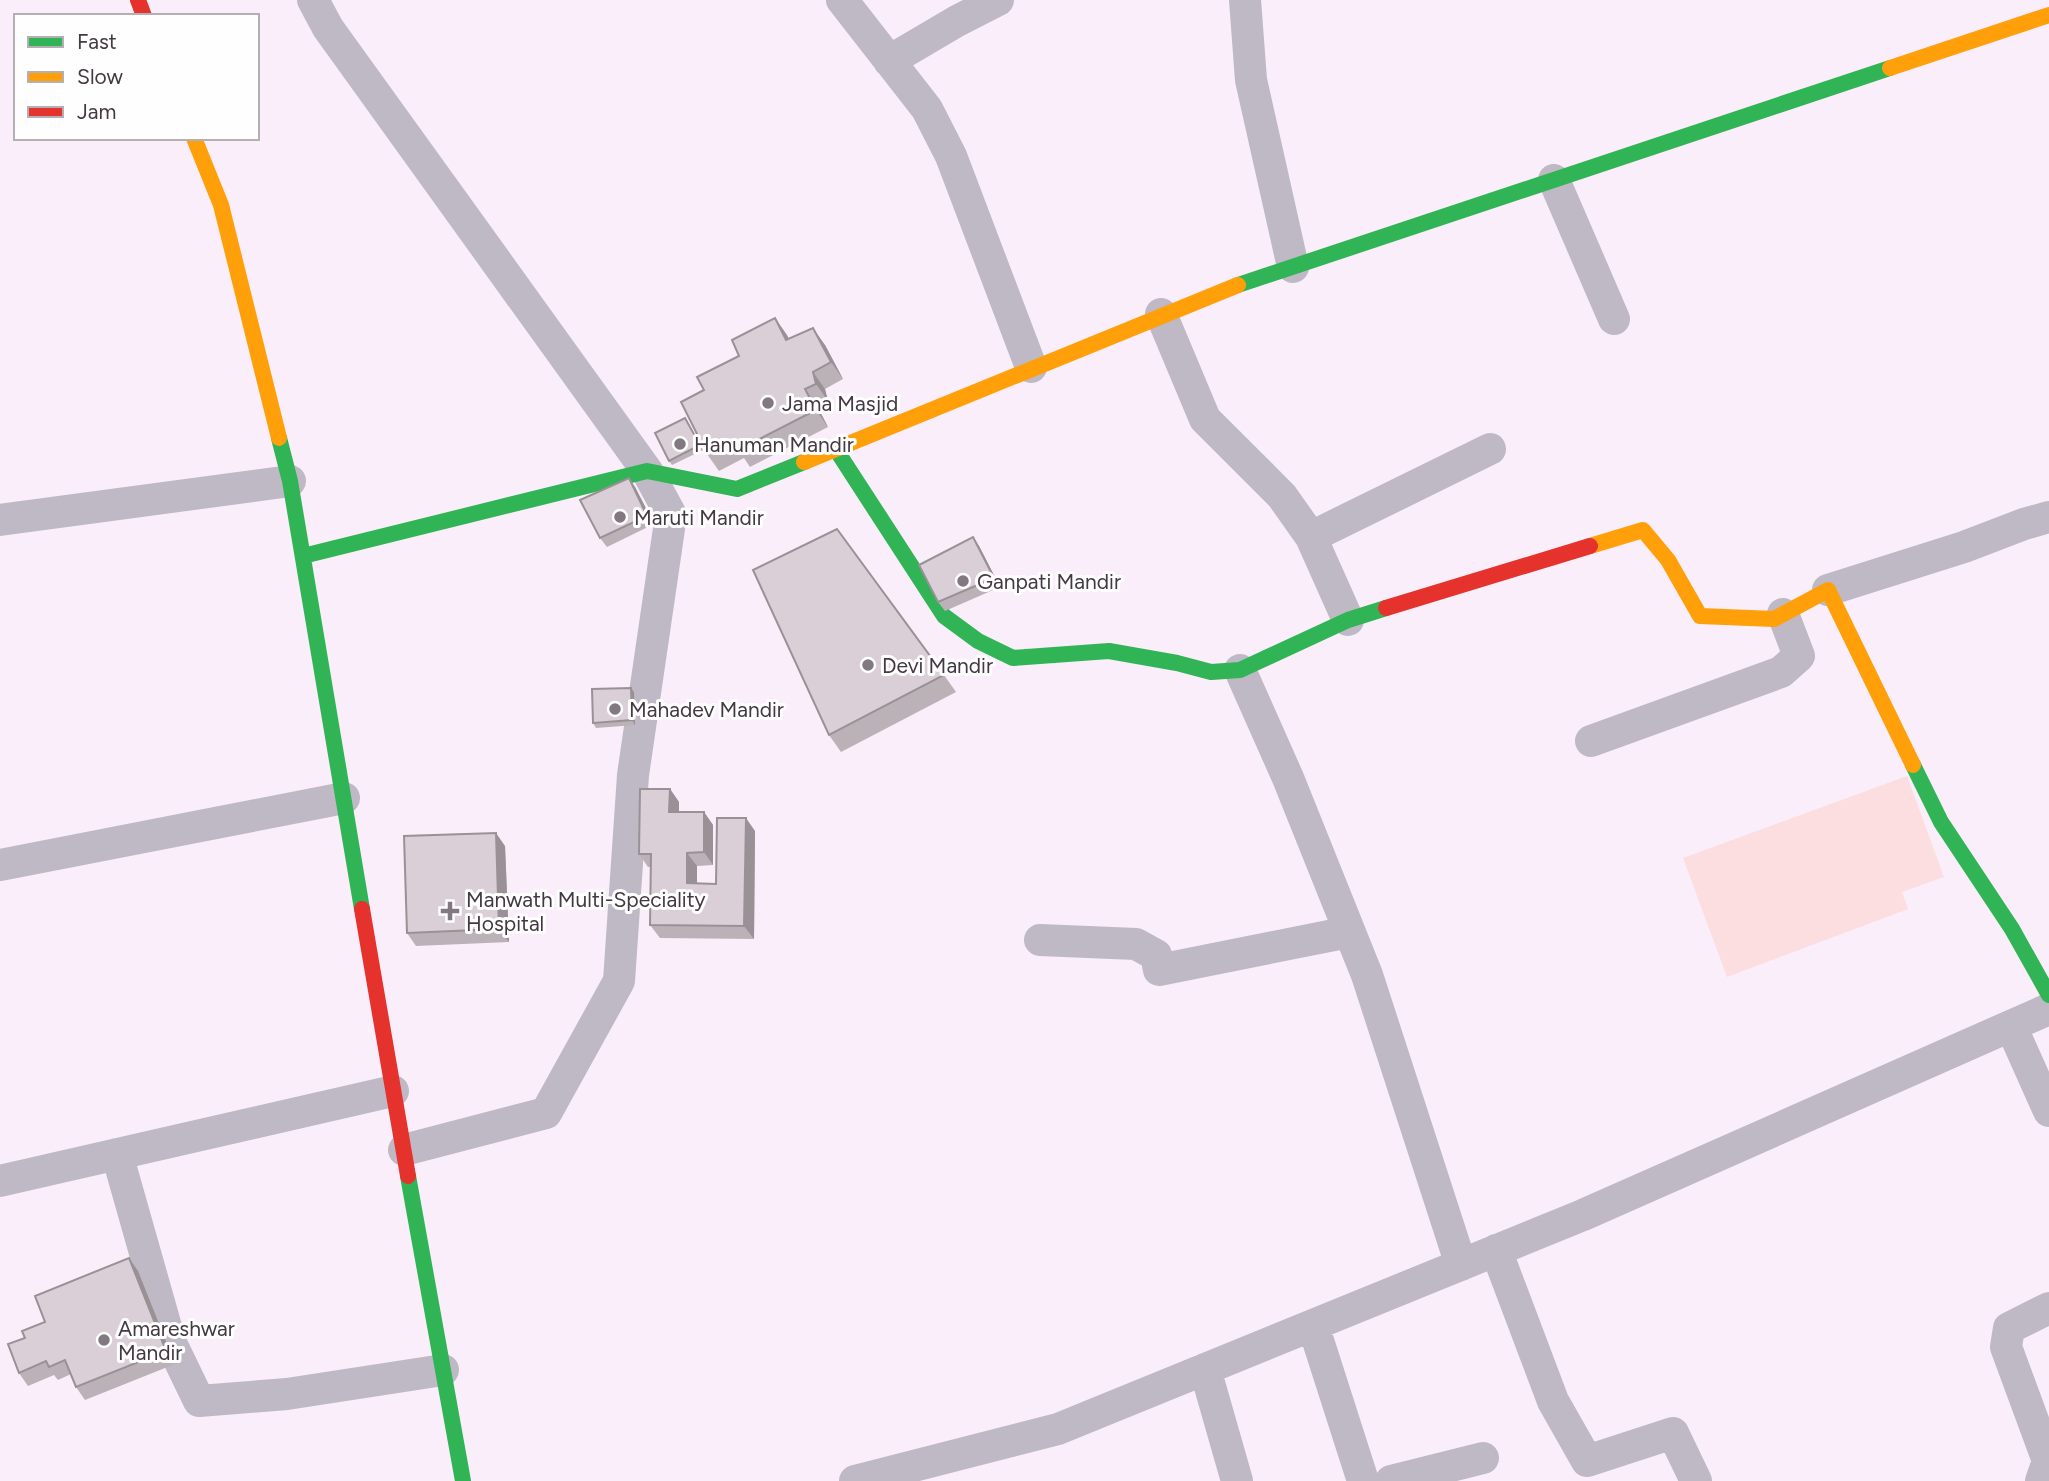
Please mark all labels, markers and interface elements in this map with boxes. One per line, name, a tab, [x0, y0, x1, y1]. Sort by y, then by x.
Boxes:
legend	[14, 14, 259, 140]
text: Fast	[77, 29, 117, 54]
text: Slow	[77, 64, 123, 89]
text: Jam	[77, 99, 116, 124]
place label: Jama Masjid	[782, 391, 898, 416]
marker: Jama Masjid	[760, 395, 776, 411]
place label: Hanuman Mandir	[694, 432, 854, 457]
marker: Hanuman Mandir	[672, 436, 688, 452]
place label: Maruti Mandir	[634, 505, 764, 530]
marker: Maruti Mandir	[612, 509, 628, 525]
place label: Ganpati Mandir	[977, 569, 1121, 594]
marker: Ganpati Mandir	[955, 573, 971, 589]
place label: Devi Mandir	[882, 653, 993, 678]
marker: Devi Mandir	[860, 657, 876, 673]
place label: Mahadev Mandir	[629, 697, 784, 722]
marker: Mahadev Mandir	[607, 701, 623, 717]
place label: Manwath Multi-Speciality Hospital	[466, 887, 706, 936]
marker: Manwath Multi-Speciality Hospital	[440, 901, 460, 921]
place label: Amareshwar Mandir	[118, 1316, 235, 1365]
marker: Amareshwar Mandir	[96, 1332, 112, 1348]

